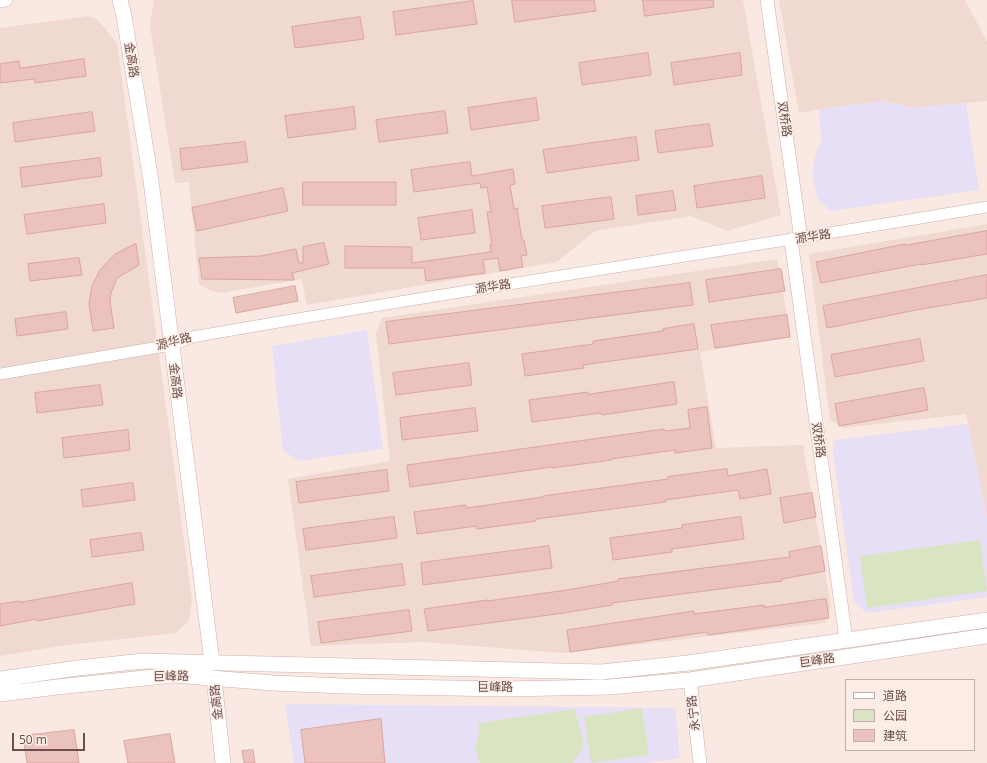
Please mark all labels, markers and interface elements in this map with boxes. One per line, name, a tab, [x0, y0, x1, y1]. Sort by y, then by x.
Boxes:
street label: 金高路	[121, 41, 141, 79]
street label: 双桥路	[774, 100, 794, 138]
street label: 源华路	[794, 227, 832, 247]
street label: 源华路	[474, 277, 512, 297]
street label: 源华路	[155, 331, 193, 353]
street label: 金高路	[166, 362, 184, 400]
street label: 双桥路	[808, 421, 828, 459]
street label: 巨峰路	[798, 651, 836, 671]
street label: 巨峰路	[153, 669, 189, 685]
legend	[845, 679, 975, 751]
street label: 巨峰路	[477, 681, 513, 695]
street label: 金高路	[208, 683, 226, 721]
text: 道路	[883, 687, 907, 704]
street label: 永宁路	[685, 694, 703, 732]
text: 公园	[883, 707, 907, 724]
scale bar	[14, 725, 87, 751]
text: 建筑	[883, 727, 907, 744]
text: 50 m	[19, 731, 47, 748]

